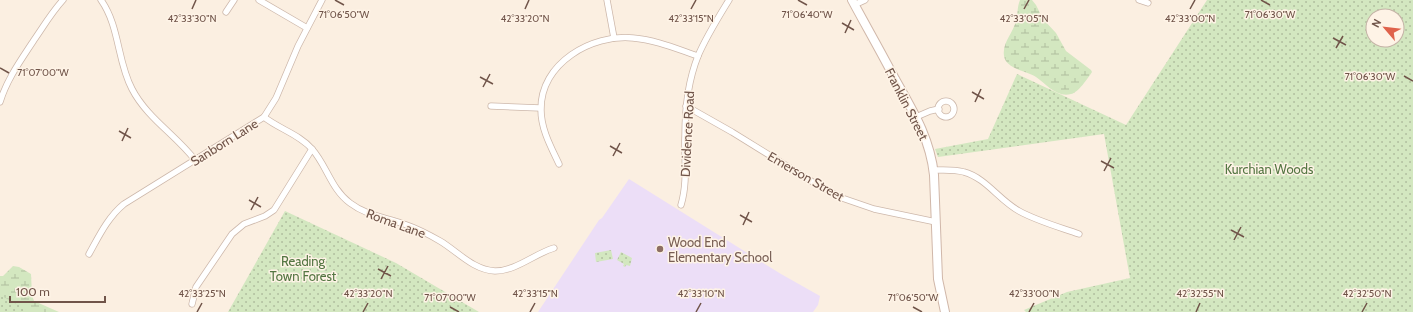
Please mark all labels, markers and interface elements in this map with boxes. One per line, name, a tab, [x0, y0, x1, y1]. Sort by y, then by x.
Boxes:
text: 71°06'50"W	[319, 8, 370, 21]
text: 71°06'40"W	[782, 8, 833, 21]
text: 71°06'30"W	[1245, 8, 1296, 21]
north arrow	[1365, 8, 1405, 48]
text: 42°33'30"N	[167, 12, 217, 25]
text: 42°33'20"N	[501, 12, 549, 25]
text: 42°33'15"N	[668, 12, 714, 25]
text: 42°33'05"N	[999, 12, 1049, 25]
text: 42°33'00"N	[1165, 12, 1215, 25]
text: N	[1368, 17, 1384, 30]
street label: Franklin Street	[882, 65, 932, 143]
text: 71°07'00"W	[17, 66, 69, 79]
text: 71°06'30"W	[1345, 70, 1396, 83]
street label: Dividence Road	[677, 91, 697, 177]
street label: Sanborn Lane	[187, 115, 261, 169]
street label: Emerson Street	[765, 148, 848, 205]
park label: Kurchian Woods	[1225, 161, 1314, 177]
street label: Roma Lane	[364, 205, 428, 241]
place label: Wood End Elementary School	[668, 234, 772, 265]
marker: Wood End Elementary School	[655, 244, 665, 254]
park label: Reading Town Forest	[270, 253, 337, 284]
scale bar	[10, 278, 105, 304]
text: 100 m	[16, 284, 50, 299]
text: 42°33'25"N	[178, 287, 226, 300]
text: 42°33'20"N	[344, 287, 392, 300]
text: 42°33'15"N	[512, 287, 558, 300]
text: 42°33'10"N	[678, 287, 724, 300]
text: 42°33'00"N	[1009, 287, 1059, 300]
text: 42°32'55"N	[1176, 287, 1224, 300]
text: 42°32'50"N	[1343, 287, 1391, 300]
text: 71°07'00"W	[424, 291, 476, 304]
text: 71°06'50"W	[888, 291, 939, 304]

